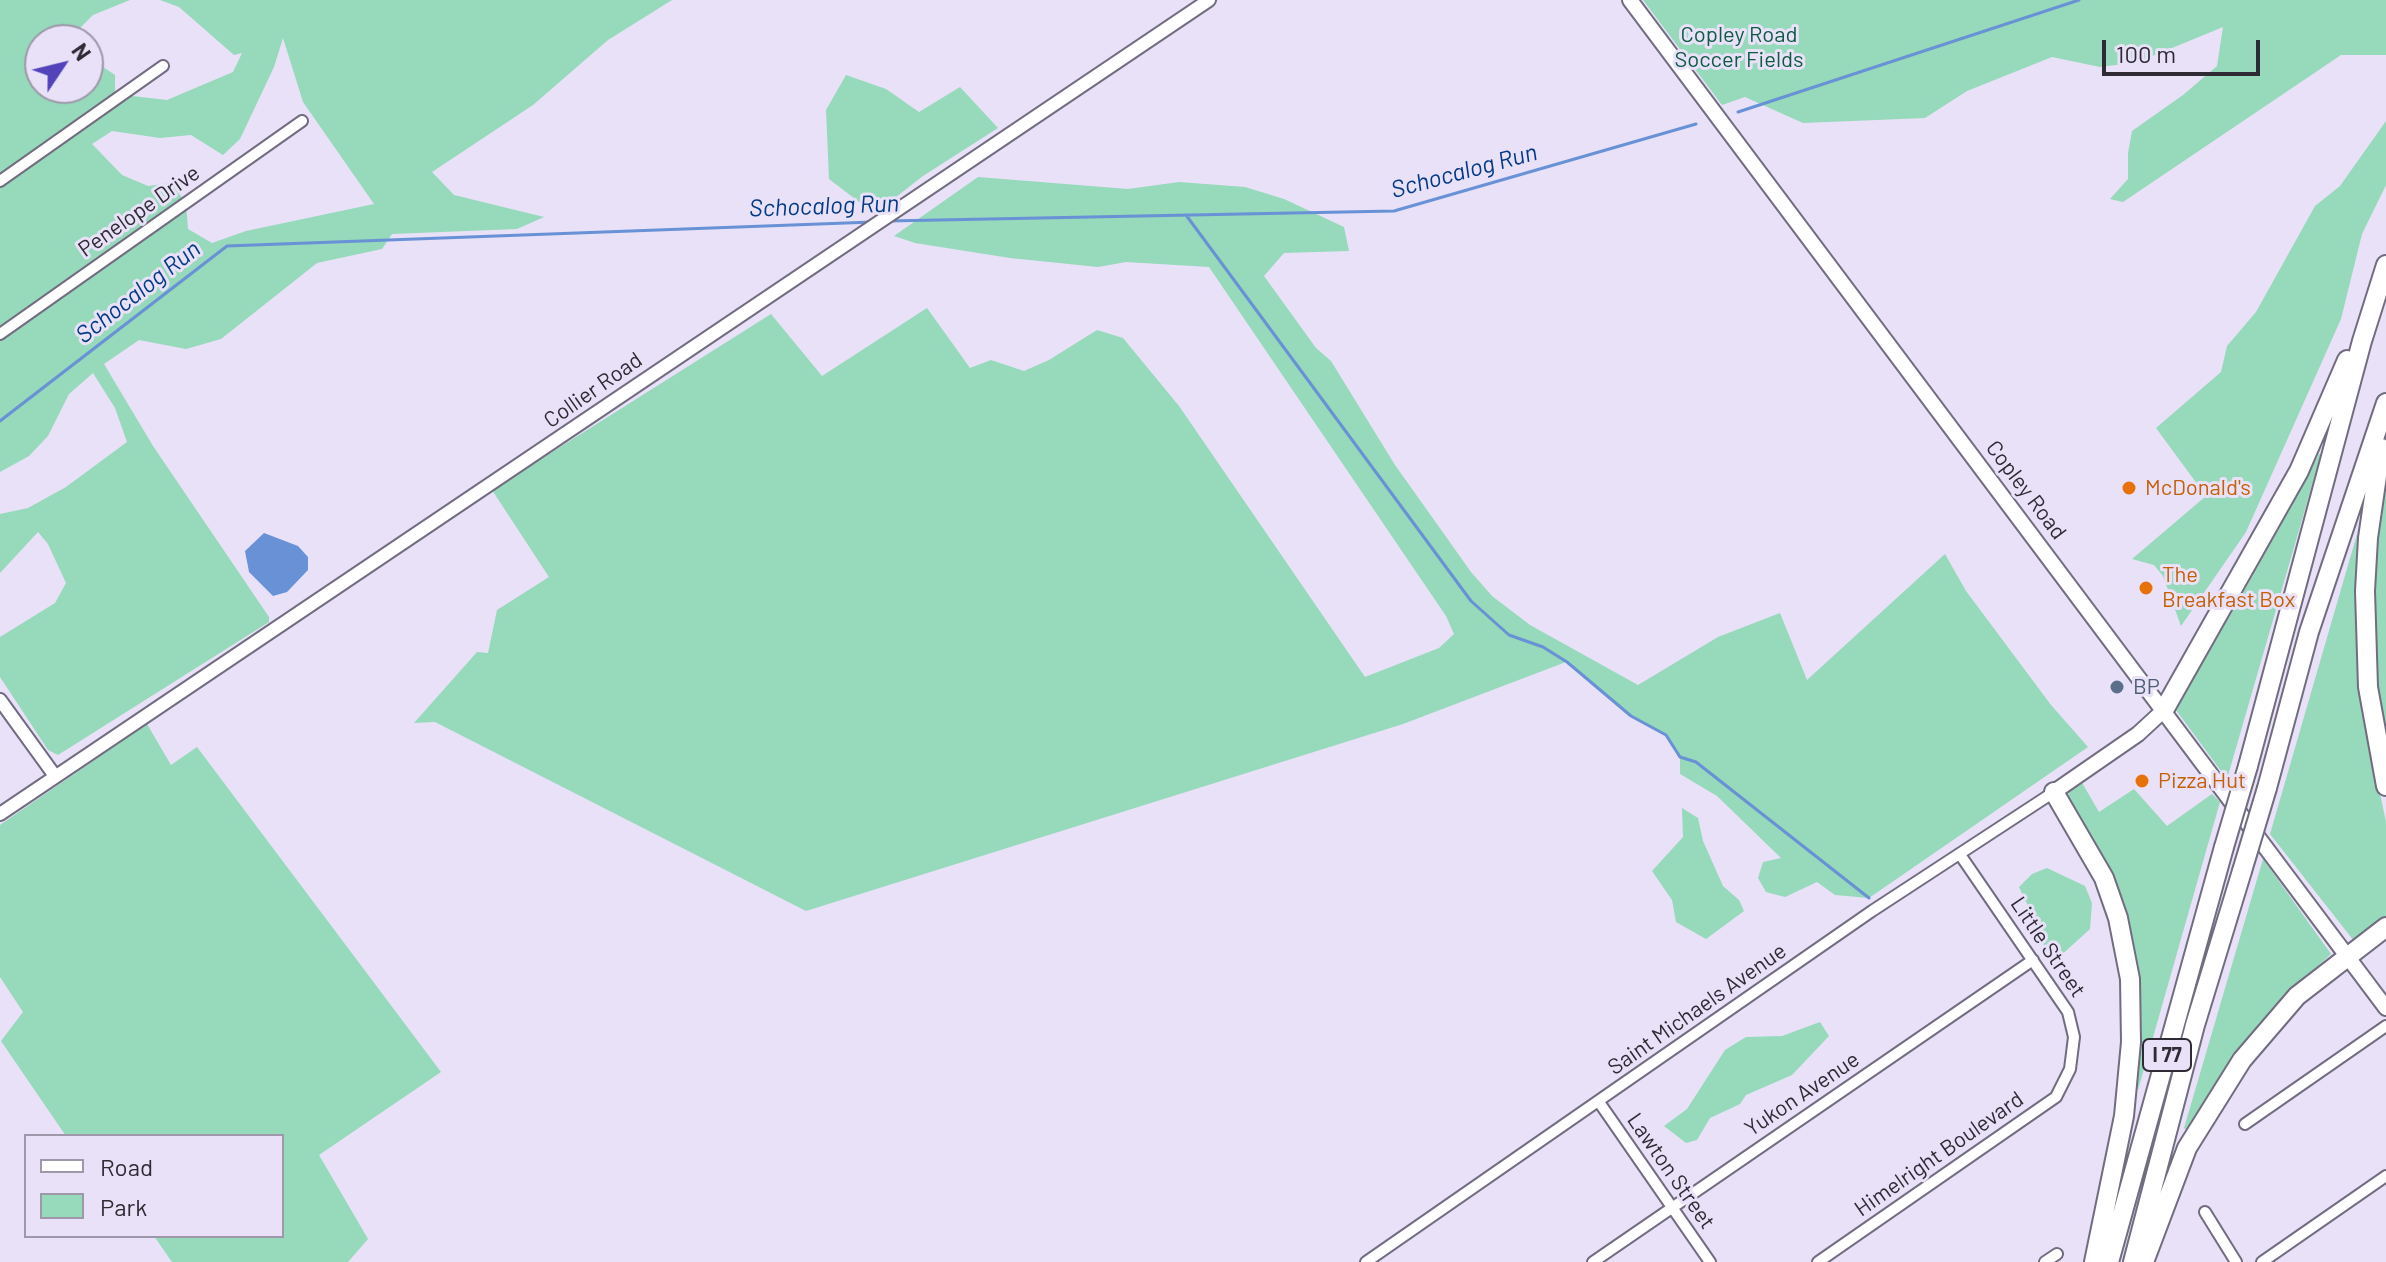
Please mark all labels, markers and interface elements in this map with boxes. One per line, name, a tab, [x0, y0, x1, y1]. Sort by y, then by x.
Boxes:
park label: Copley Road Soccer Fields	[1674, 22, 1804, 74]
north arrow	[24, 24, 104, 104]
scale bar	[2106, 24, 2264, 74]
text: N	[67, 38, 97, 65]
text: 100 m	[2116, 39, 2176, 68]
water label: Schocalog Run	[1388, 138, 1540, 204]
street label: Penelope Drive	[73, 159, 205, 263]
water label: Schocalog Run	[749, 189, 899, 223]
water label: Schocalog Run	[70, 234, 206, 350]
street label: Collier Road	[539, 347, 647, 433]
street label: Copley Road	[1980, 435, 2072, 545]
place label: McDonald's	[2145, 475, 2251, 501]
marker: McDonald's	[2120, 479, 2138, 497]
place label: The Breakfast Box	[2162, 562, 2295, 614]
marker: The Breakfast Box	[2137, 579, 2155, 597]
place label: BP	[2133, 674, 2160, 700]
marker: BP	[2108, 678, 2126, 696]
place label: Pizza Hut	[2158, 768, 2246, 794]
marker: Pizza Hut	[2133, 772, 2151, 790]
street label: Little Street	[2005, 892, 2091, 1002]
street label: Saint Michaels Avenue	[1603, 938, 1791, 1080]
road number: I 77	[2143, 1039, 2191, 1071]
street label: Yukon Avenue	[1740, 1046, 1864, 1142]
street label: Himelright Boulevard	[1850, 1086, 2028, 1222]
street label: Lawton Street	[1621, 1108, 1721, 1234]
legend	[24, 1134, 284, 1238]
text: Road	[100, 1152, 153, 1181]
text: Park	[100, 1192, 147, 1221]

